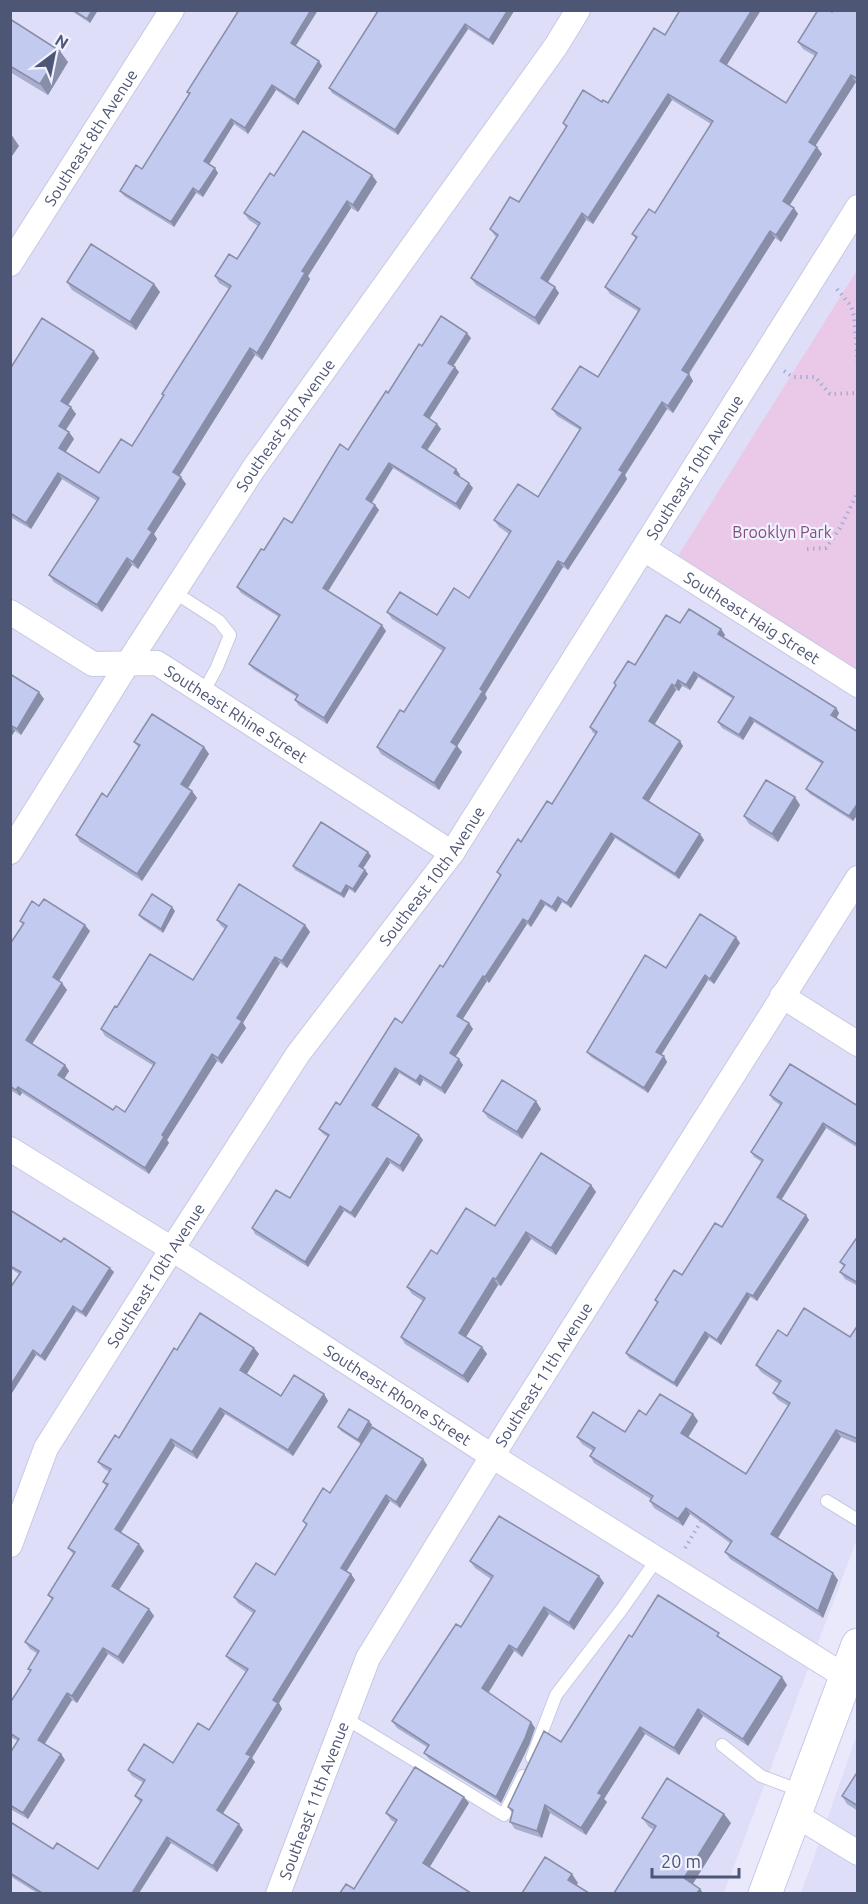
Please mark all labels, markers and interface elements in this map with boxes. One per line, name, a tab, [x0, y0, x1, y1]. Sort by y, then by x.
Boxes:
north arrow	[24, 24, 84, 84]
text: N	[52, 30, 72, 52]
street label: Southeast 8th Avenue	[40, 66, 141, 209]
street label: Southeast 9th Avenue	[232, 355, 338, 495]
street label: Southeast 10th Avenue	[642, 392, 747, 543]
park label: Brooklyn Park	[732, 523, 832, 541]
street label: Southeast Haig Street	[681, 568, 824, 668]
street label: Southeast Rhine Street	[162, 661, 311, 767]
street label: Southeast 10th Avenue	[375, 803, 488, 949]
street label: Southeast 10th Avenue	[103, 1200, 208, 1351]
street label: Southeast 11th Avenue	[491, 1299, 596, 1450]
street label: Southeast Rhone Street	[321, 1341, 475, 1449]
street label: Southeast 11th Avenue	[275, 1719, 352, 1882]
scale bar	[652, 1841, 739, 1879]
text: 20 m	[661, 1851, 701, 1871]

